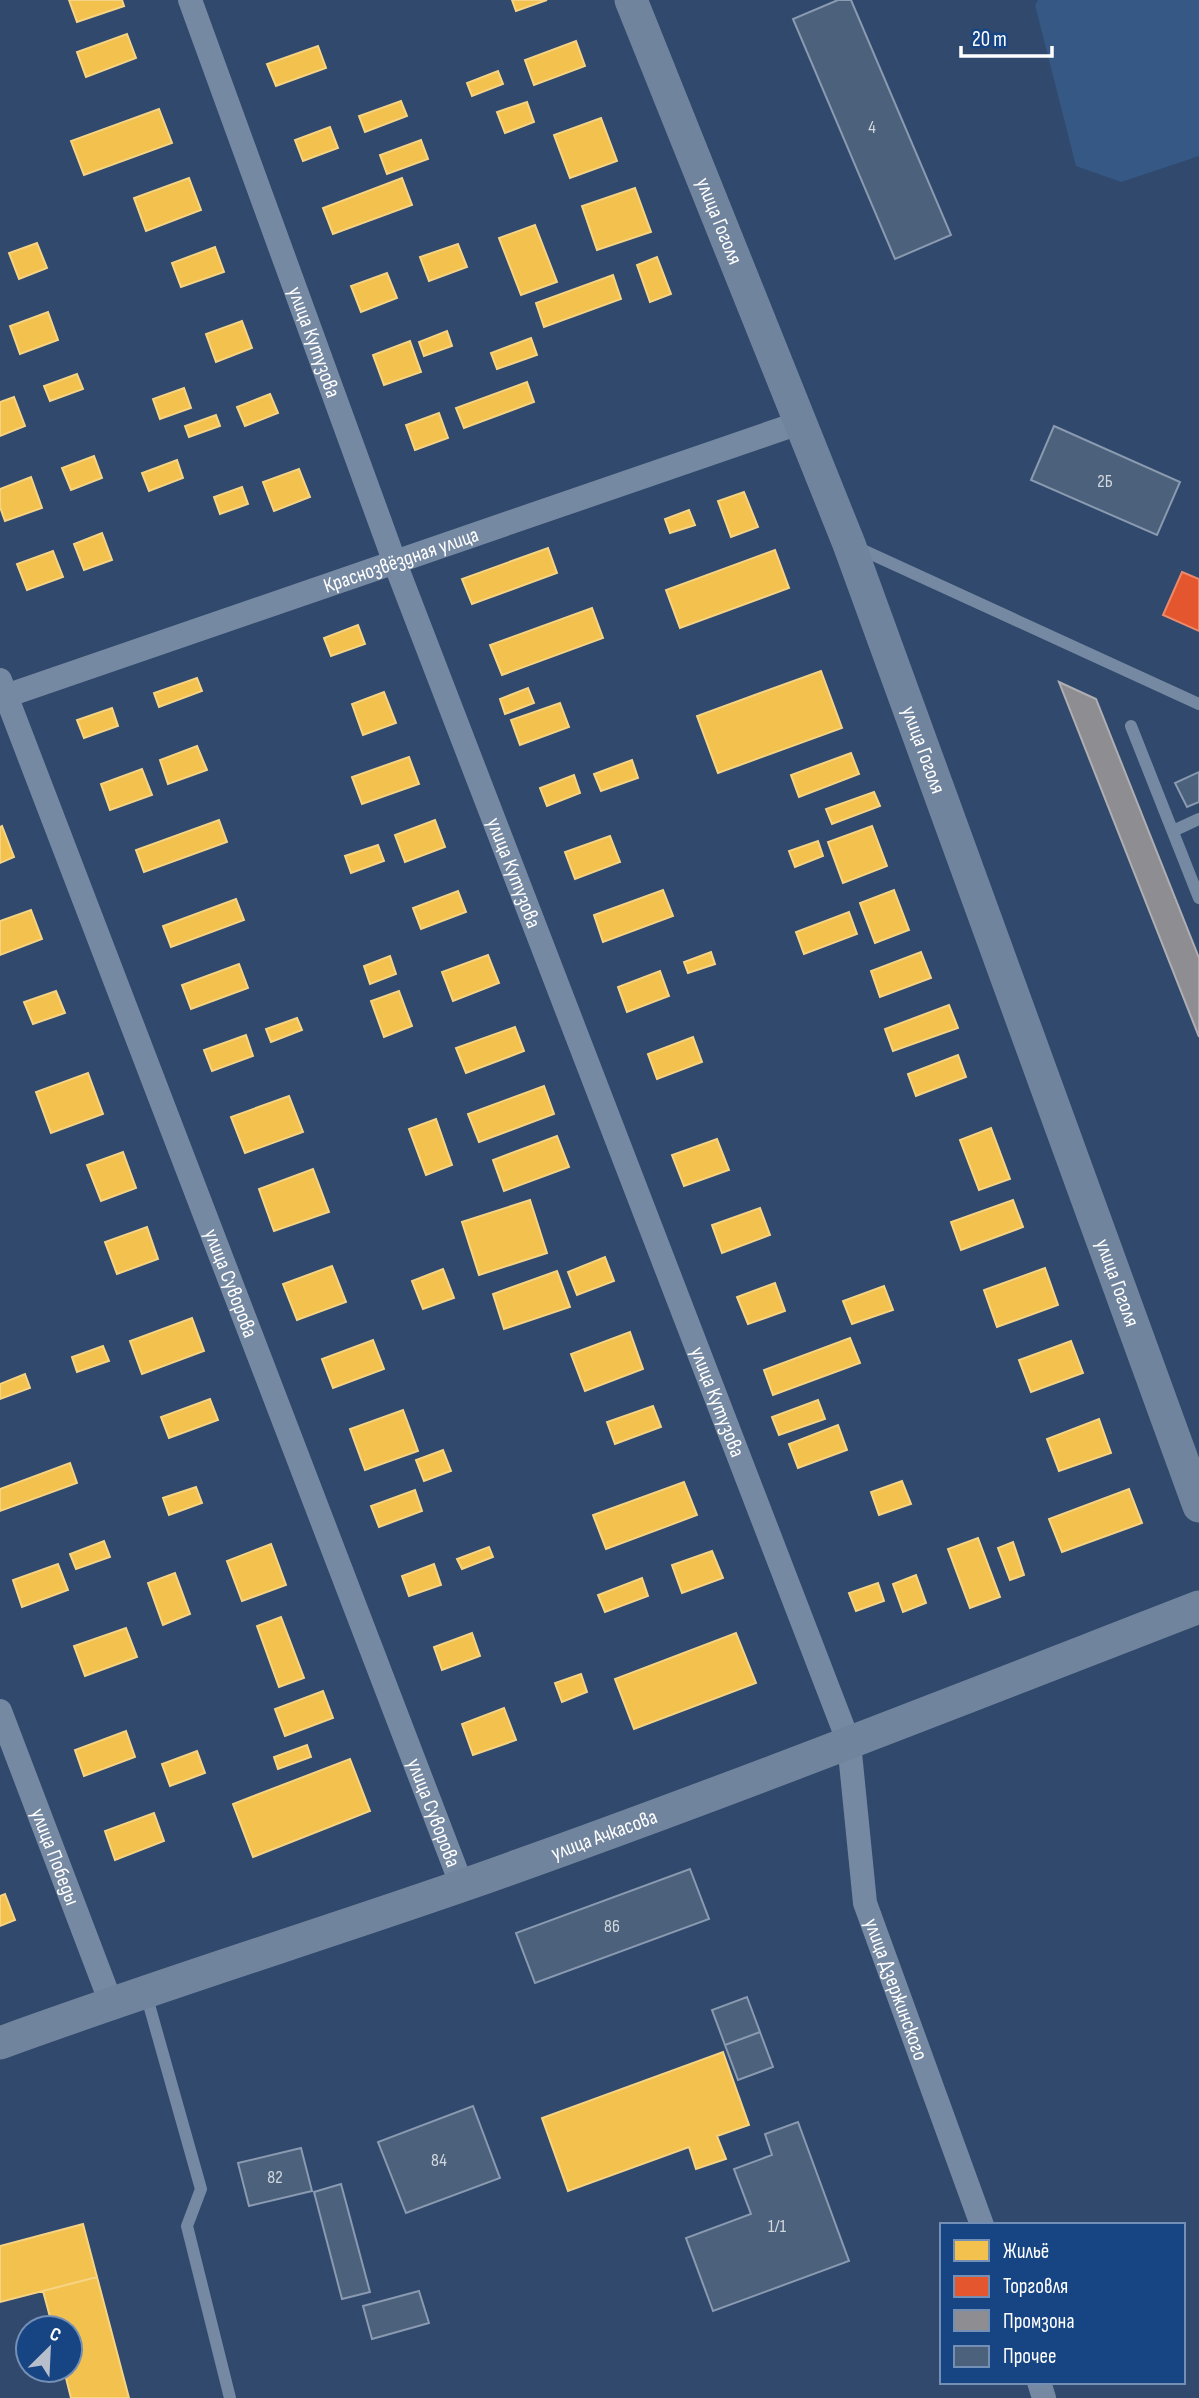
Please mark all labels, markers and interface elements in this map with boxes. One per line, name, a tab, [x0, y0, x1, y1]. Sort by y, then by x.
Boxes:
scale bar	[961, 14, 1052, 58]
text: 20 m	[972, 27, 1007, 52]
house number: 4	[868, 117, 876, 138]
street label: улица Гоголя	[690, 174, 748, 268]
street label: улица Кутузова	[282, 283, 346, 401]
house number: 2Б	[1097, 471, 1113, 492]
street label: Краснозвёздная улица	[320, 522, 482, 599]
street label: улица Гоголя	[896, 703, 951, 797]
street label: улица Кутузова	[481, 814, 546, 932]
street label: улица Суворова	[198, 1226, 263, 1341]
street label: улица Гоголя	[1090, 1236, 1145, 1330]
street label: улица Кутузова	[685, 1343, 750, 1461]
street label: улица Суворова	[401, 1755, 466, 1871]
street label: улица Ачкасова	[548, 1804, 661, 1866]
street label: улица Победы	[25, 1805, 85, 1909]
street label: улица Дзержинского	[859, 1915, 933, 2064]
house number: 86	[604, 1916, 620, 1937]
house number: 84	[431, 2150, 447, 2171]
house number: 82	[267, 2167, 283, 2188]
house number: 1/1	[768, 2216, 787, 2237]
legend	[940, 2223, 1185, 2384]
text: Жильё	[1003, 2239, 1049, 2264]
text: Торговля	[1003, 2274, 1068, 2299]
text: Промзона	[1003, 2309, 1074, 2334]
north arrow	[14, 2314, 84, 2384]
text: С	[46, 2322, 65, 2347]
text: Прочее	[1003, 2344, 1056, 2369]

